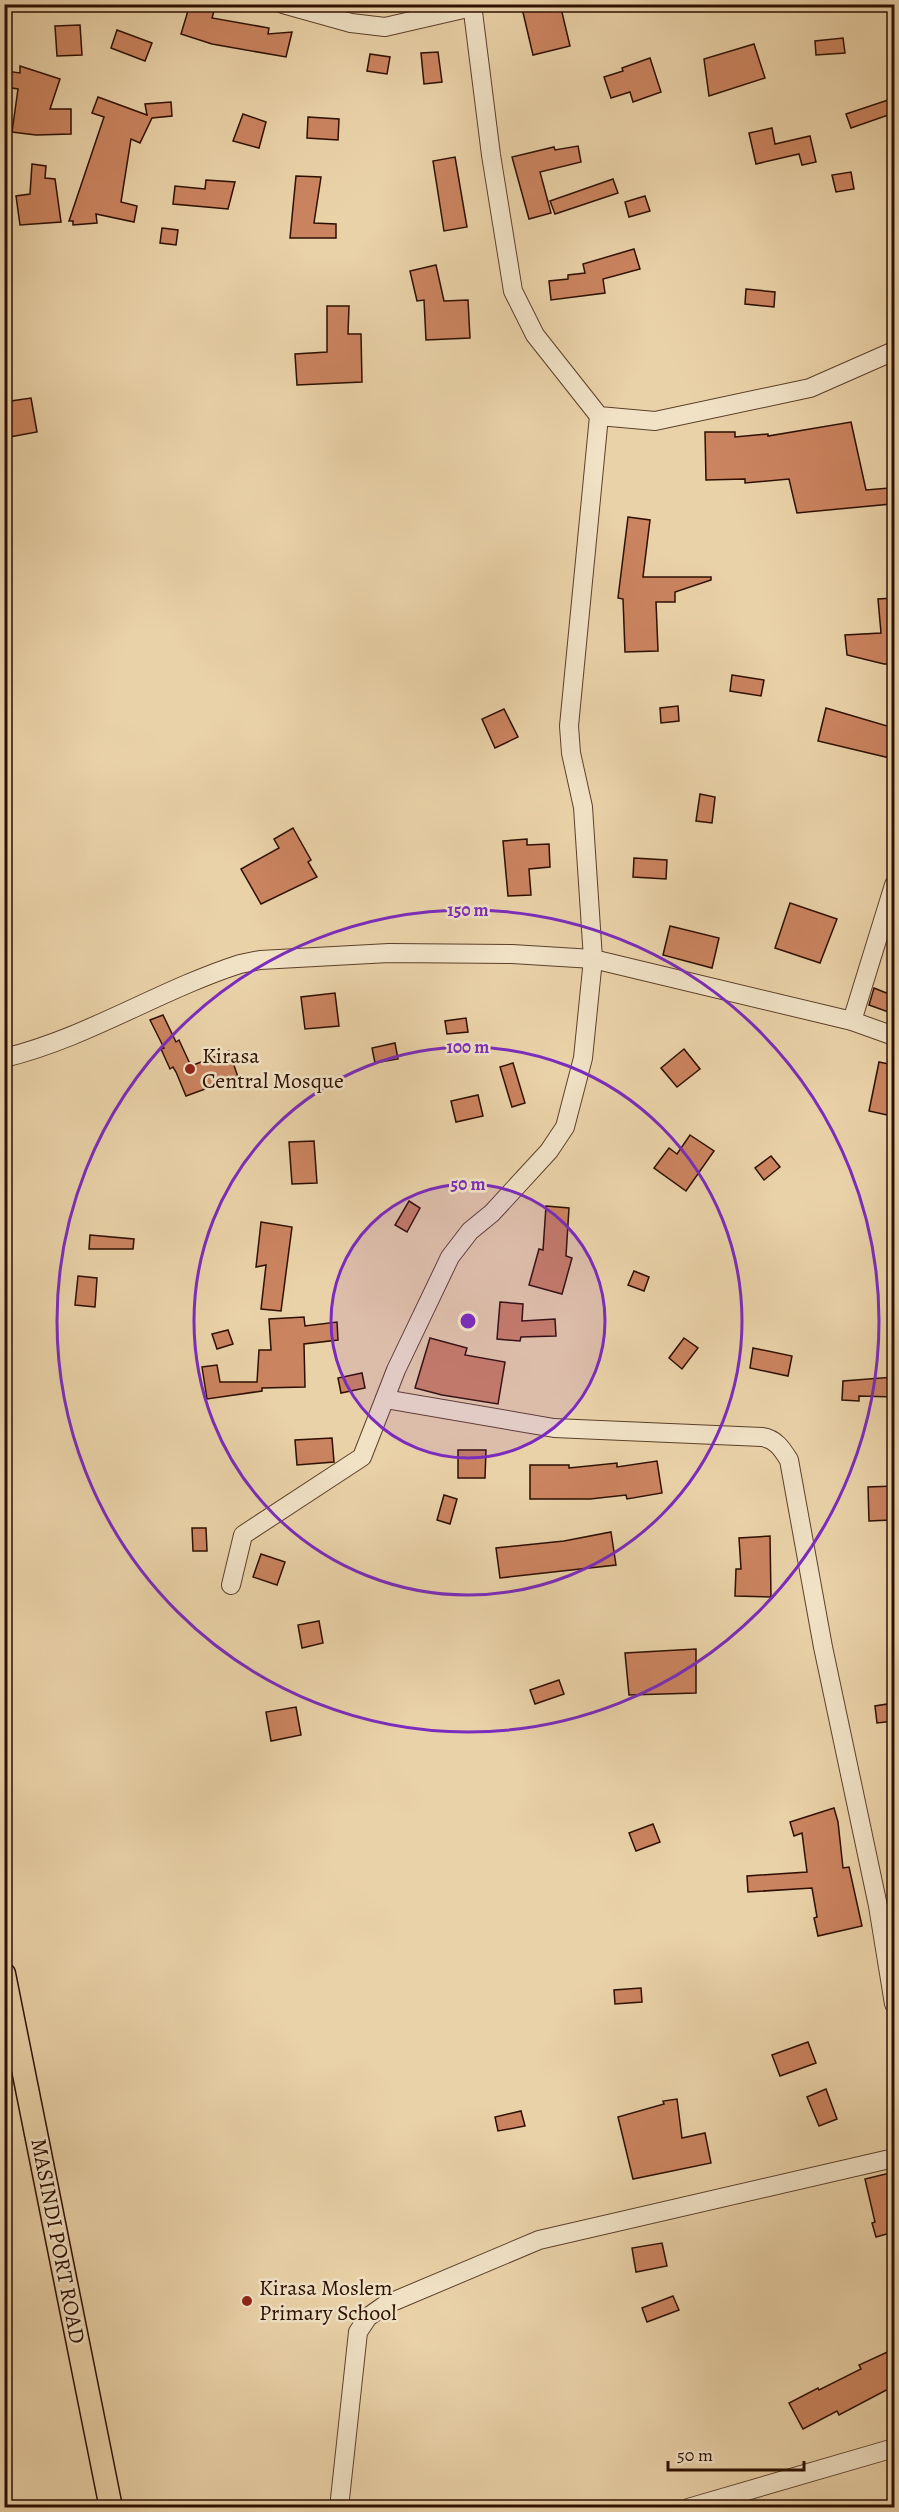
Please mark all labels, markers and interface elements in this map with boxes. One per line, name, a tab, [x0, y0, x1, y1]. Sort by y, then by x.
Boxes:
text: 150 m	[447, 898, 489, 922]
text: 100 m	[447, 1035, 489, 1059]
place label: Kirasa Central Mosque	[202, 1041, 344, 1096]
marker: Kirasa Central Mosque	[183, 1062, 197, 1076]
text: 50 m	[451, 1172, 485, 1196]
centre of rings	[458, 1311, 478, 1331]
street label: MASINDI PORT ROAD	[23, 2136, 93, 2346]
place label: Kirasa Moslem Primary School	[259, 2273, 397, 2328]
marker: Kirasa Moslem Primary School	[240, 2294, 254, 2308]
scale bar	[668, 2434, 804, 2472]
text: 50 m	[677, 2443, 713, 2467]

